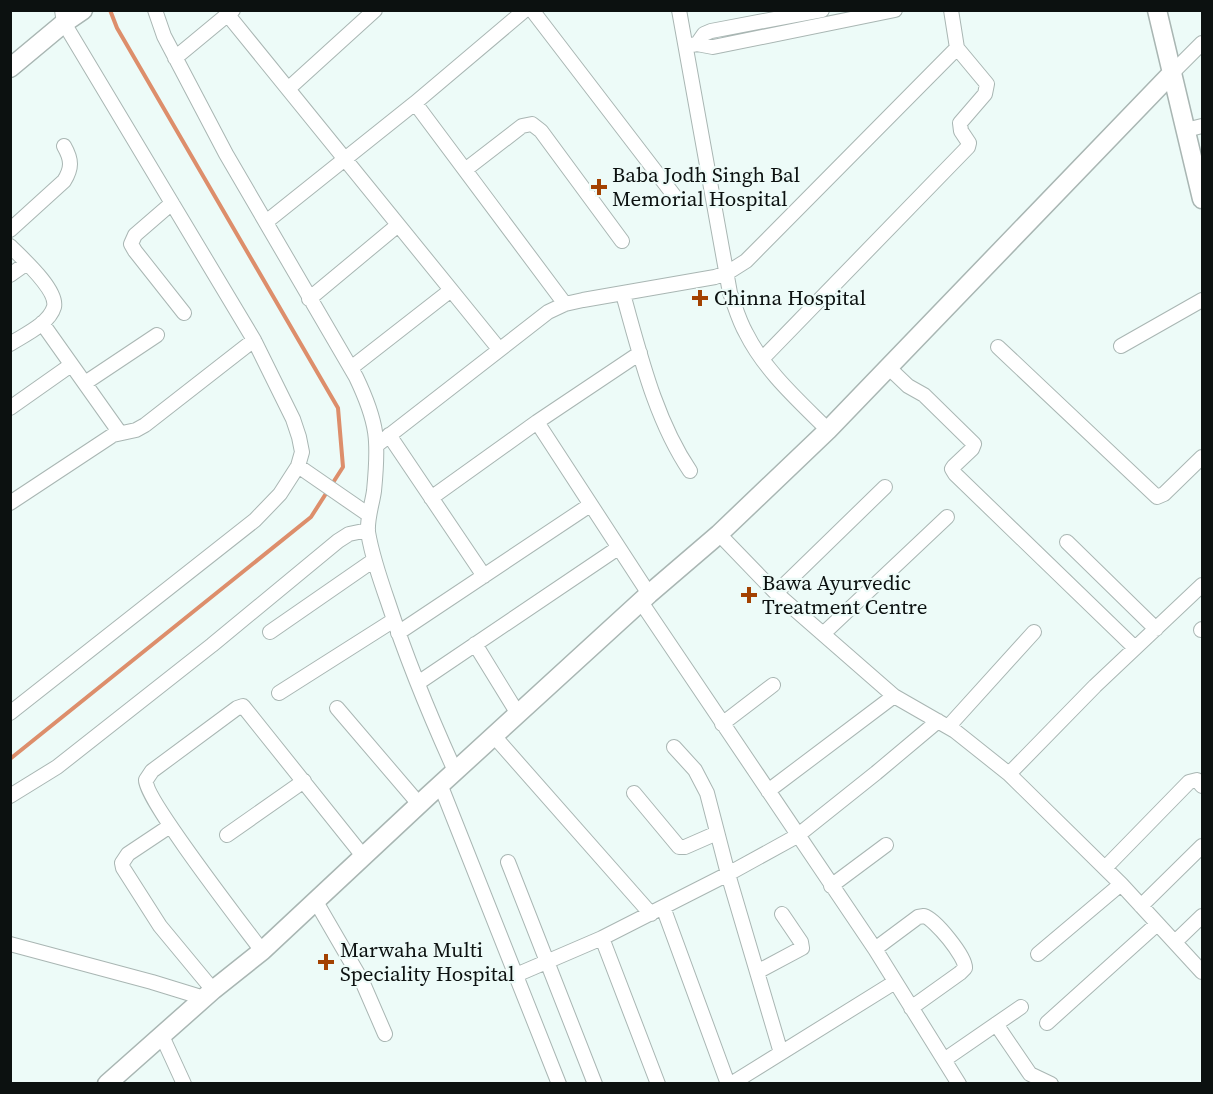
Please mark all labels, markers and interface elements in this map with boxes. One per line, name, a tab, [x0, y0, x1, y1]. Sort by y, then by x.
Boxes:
place label: Baba Jodh Singh Bal Memorial Hospital	[612, 160, 800, 213]
marker: Baba Jodh Singh Bal Memorial Hospital	[590, 178, 608, 196]
place label: Chinna Hospital	[714, 283, 866, 312]
marker: Chinna Hospital	[691, 289, 709, 307]
place label: Bawa Ayurvedic Treatment Centre	[762, 568, 928, 621]
marker: Bawa Ayurvedic Treatment Centre	[740, 586, 758, 604]
place label: Marwaha Multi Speciality Hospital	[340, 935, 515, 988]
marker: Marwaha Multi Speciality Hospital	[317, 953, 335, 971]

